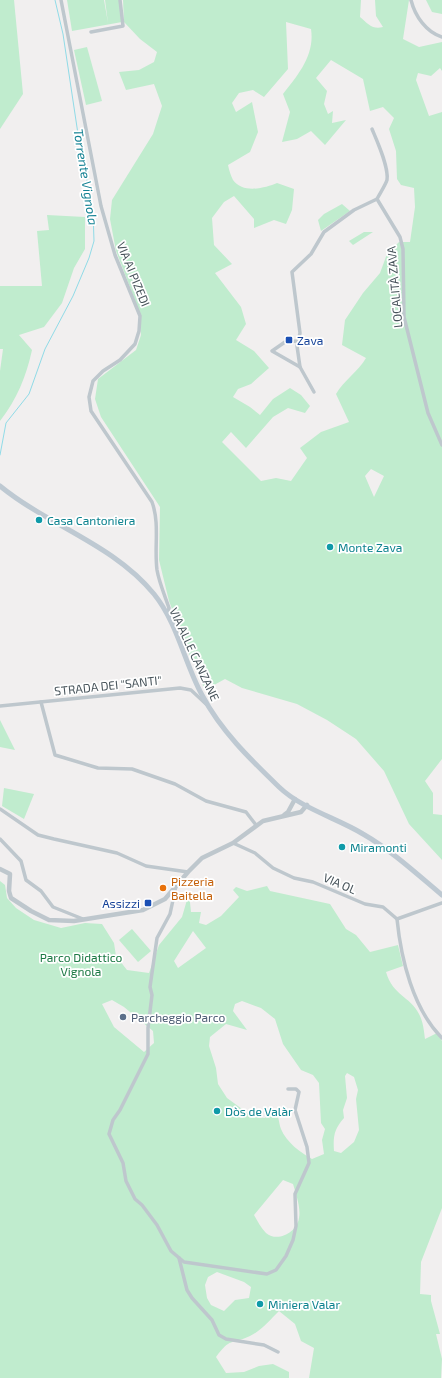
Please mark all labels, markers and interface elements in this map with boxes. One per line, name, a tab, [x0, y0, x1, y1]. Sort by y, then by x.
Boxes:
water label: Torrente Vignola	[70, 128, 102, 226]
street label: VIA AI PIZEDI	[115, 240, 153, 308]
street label: LOCALITÀ ZAVA	[383, 245, 405, 328]
place label: Zava	[297, 333, 323, 347]
marker: Zava	[284, 335, 294, 345]
place label: Casa Cantoniera	[47, 513, 135, 527]
marker: Casa Cantoniera	[34, 515, 44, 525]
place label: Monte Zava	[338, 540, 402, 554]
marker: Monte Zava	[325, 542, 335, 552]
street label: VIA ALLE CANZANE	[167, 605, 223, 703]
street label: STRADA DEI "SANTI"	[54, 672, 162, 698]
place label: Miramonti	[350, 840, 407, 854]
marker: Miramonti	[337, 842, 347, 852]
street label: VIA OL	[321, 870, 359, 896]
place label: Pizzeria Baitella	[171, 874, 214, 902]
marker: Pizzeria Baitella	[158, 883, 168, 893]
place label: Assizzi	[102, 896, 140, 910]
marker: Assizzi	[143, 898, 153, 908]
park label: Parco Didattico Vignola	[40, 950, 123, 978]
place label: Parcheggio Parco	[131, 1010, 225, 1024]
marker: Parcheggio Parco	[118, 1012, 128, 1022]
place label: Dòs de Valàr	[225, 1104, 293, 1118]
marker: Dòs de Valàr	[212, 1106, 222, 1116]
place label: Miniera Valar	[268, 1297, 340, 1311]
marker: Miniera Valar	[255, 1299, 265, 1309]

